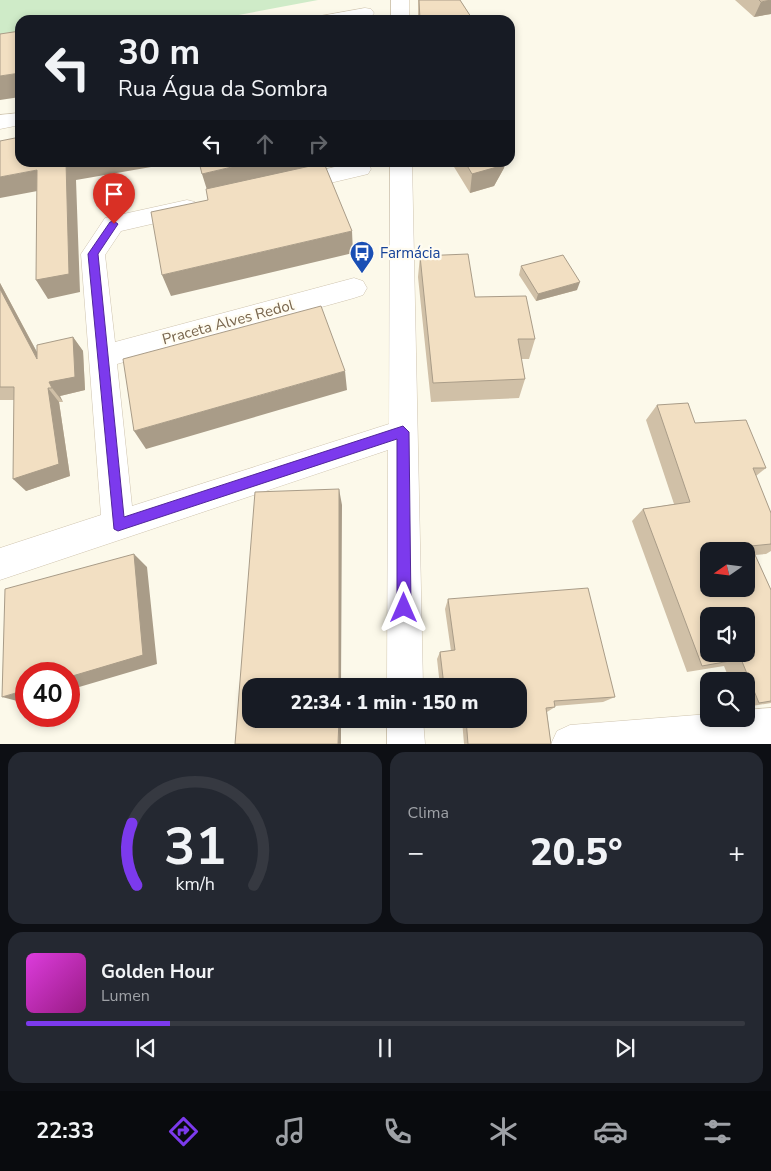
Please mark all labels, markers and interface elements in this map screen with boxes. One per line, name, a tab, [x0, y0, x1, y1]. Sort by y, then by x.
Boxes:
text: 30 m	[118, 29, 200, 76]
icon: left	[35, 35, 100, 100]
text: Rua Água da Sombra	[118, 74, 328, 104]
icon: left	[198, 130, 226, 158]
icon: ahead	[251, 130, 279, 158]
icon: right	[304, 130, 332, 158]
pin	[93, 173, 135, 224]
icon: arrive	[100, 180, 128, 208]
bus stop icon: Farmácia	[349, 240, 375, 274]
place label: Farmácia	[380, 243, 440, 263]
street label: Praceta Alves Redol	[160, 295, 297, 349]
north arrow	[700, 542, 755, 598]
map controls	[700, 542, 755, 727]
position arrow	[377, 581, 429, 633]
button: sound	[700, 607, 755, 662]
speed limit sign: 40	[15, 662, 80, 727]
button: search	[700, 672, 755, 727]
text: 22:34 · 1 min · 150 m	[291, 690, 478, 716]
text: Clima	[408, 802, 449, 824]
text: 31	[164, 811, 226, 882]
text: 20.5°	[530, 827, 623, 878]
text: −	[408, 834, 424, 872]
text: +	[728, 834, 745, 872]
text: km/h	[175, 872, 214, 896]
text: Golden Hour	[101, 959, 214, 985]
text: Lumen	[101, 985, 150, 1007]
icon: previous	[132, 1034, 160, 1062]
icon: pause	[371, 1034, 399, 1062]
icon: next	[611, 1034, 639, 1062]
icon: directions	[166, 1114, 201, 1149]
icon: music	[273, 1114, 308, 1149]
icon: phone	[380, 1114, 415, 1149]
icon: climate	[486, 1114, 521, 1149]
icon: car	[593, 1114, 628, 1149]
icon: filters	[700, 1114, 735, 1149]
text: 22:33	[36, 1116, 94, 1146]

